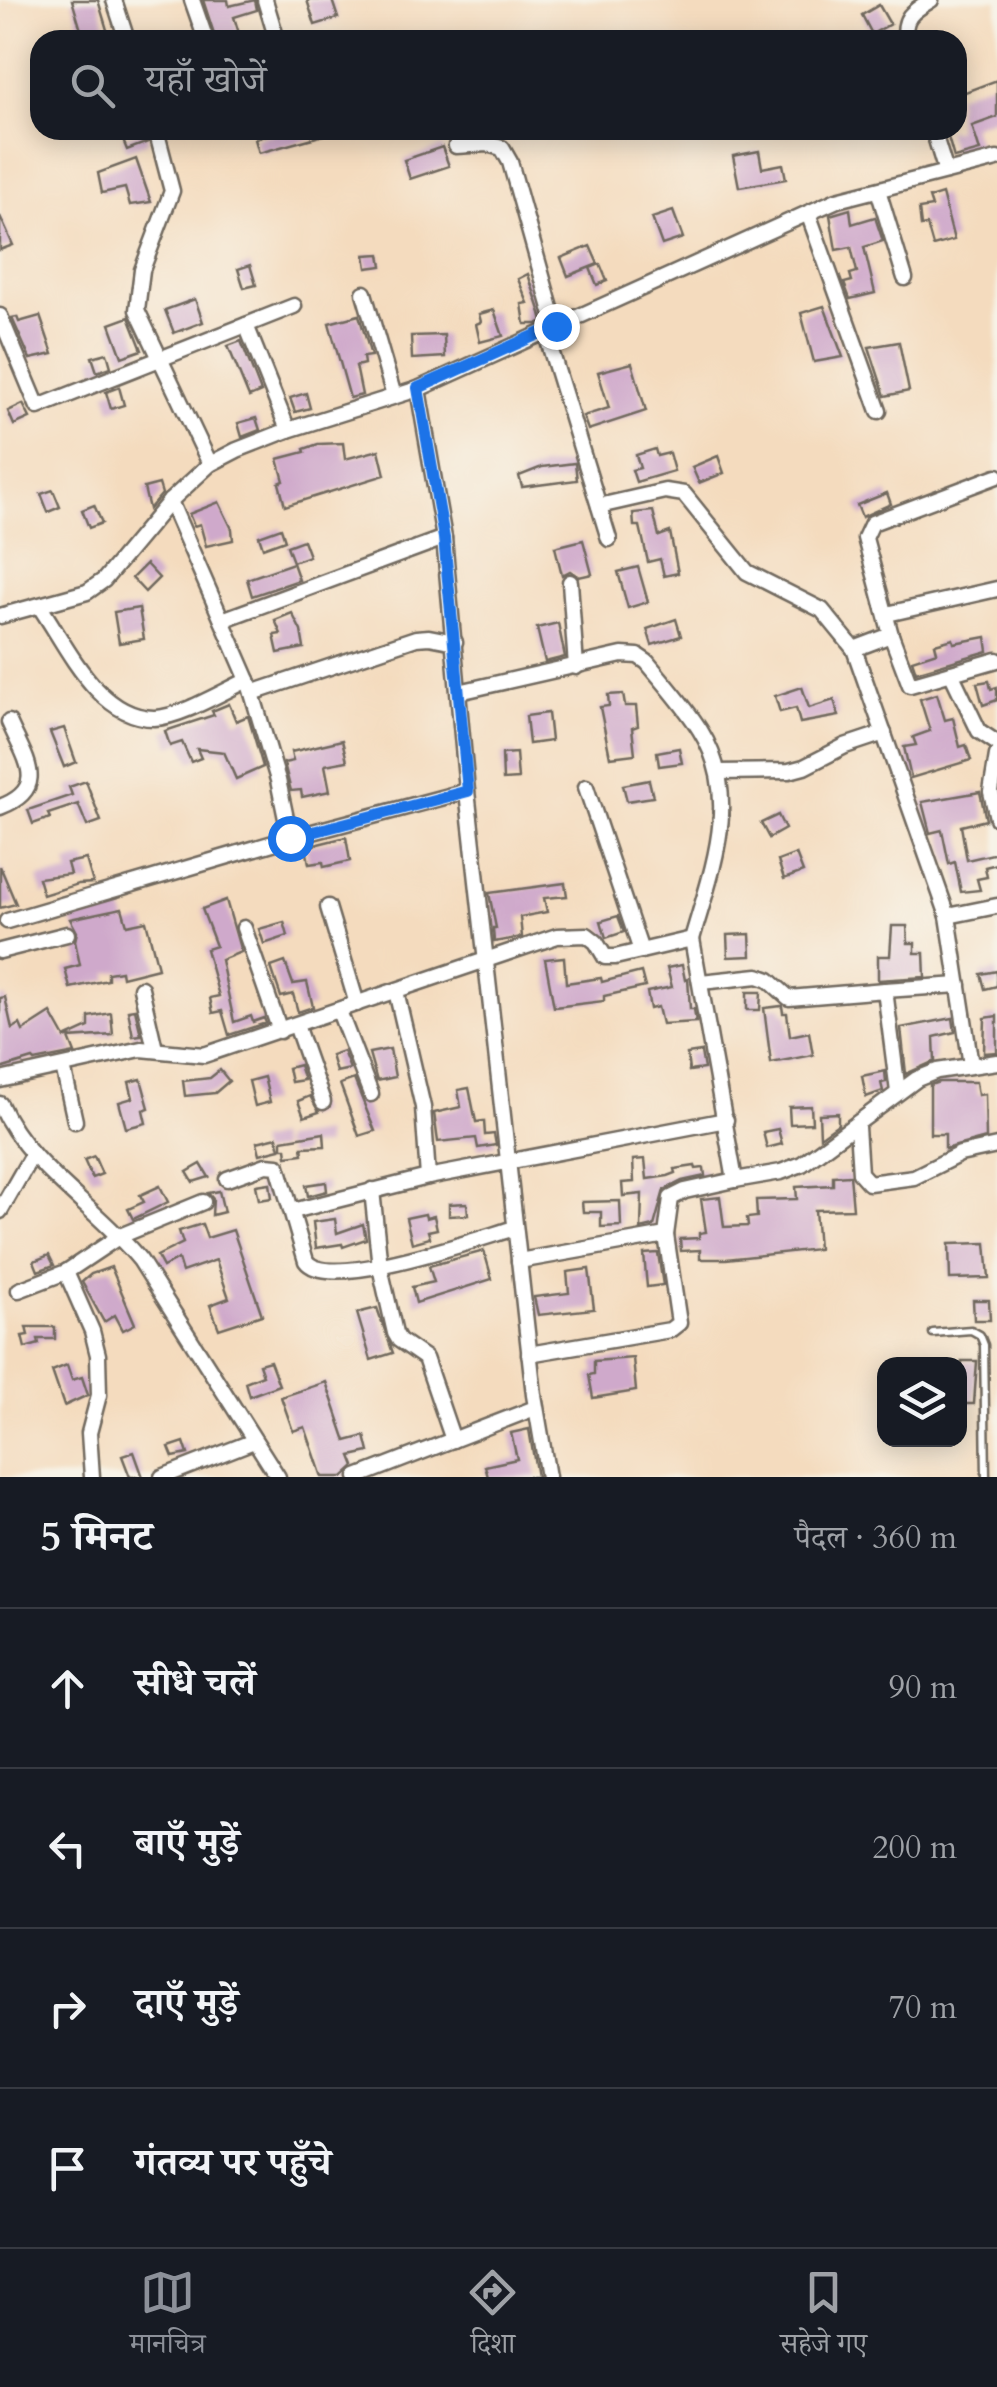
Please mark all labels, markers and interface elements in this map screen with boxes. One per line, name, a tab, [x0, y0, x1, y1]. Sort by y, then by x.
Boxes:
search box	[30, 30, 967, 140]
text: यहाँ खोजें	[145, 54, 266, 106]
icon: search	[65, 58, 120, 113]
route end	[534, 304, 580, 350]
route start	[268, 816, 314, 862]
map controls	[877, 1357, 967, 1447]
button: layers	[877, 1357, 967, 1447]
text: 5 मिनट	[40, 1508, 152, 1565]
text: पैदल · 360 m	[795, 1516, 957, 1560]
text: सीधे चलें	[135, 1657, 255, 1709]
icon: ahead	[40, 1661, 95, 1716]
text: 90 m	[889, 1666, 957, 1710]
text: बाएँ मुड़ें	[135, 1817, 239, 1869]
icon: left	[40, 1821, 95, 1876]
text: 200 m	[872, 1826, 957, 1870]
text: दाएँ मुड़ें	[135, 1977, 238, 2029]
icon: right	[40, 1981, 95, 2036]
text: 70 m	[889, 1986, 957, 2030]
text: गंतव्य पर पहुँचे	[135, 2137, 331, 2189]
icon: arrive	[40, 2141, 95, 2196]
tab: मानचित्र	[130, 2265, 206, 2371]
tab: दिशा	[465, 2265, 520, 2371]
tab: सहेजे गए	[780, 2265, 867, 2371]

